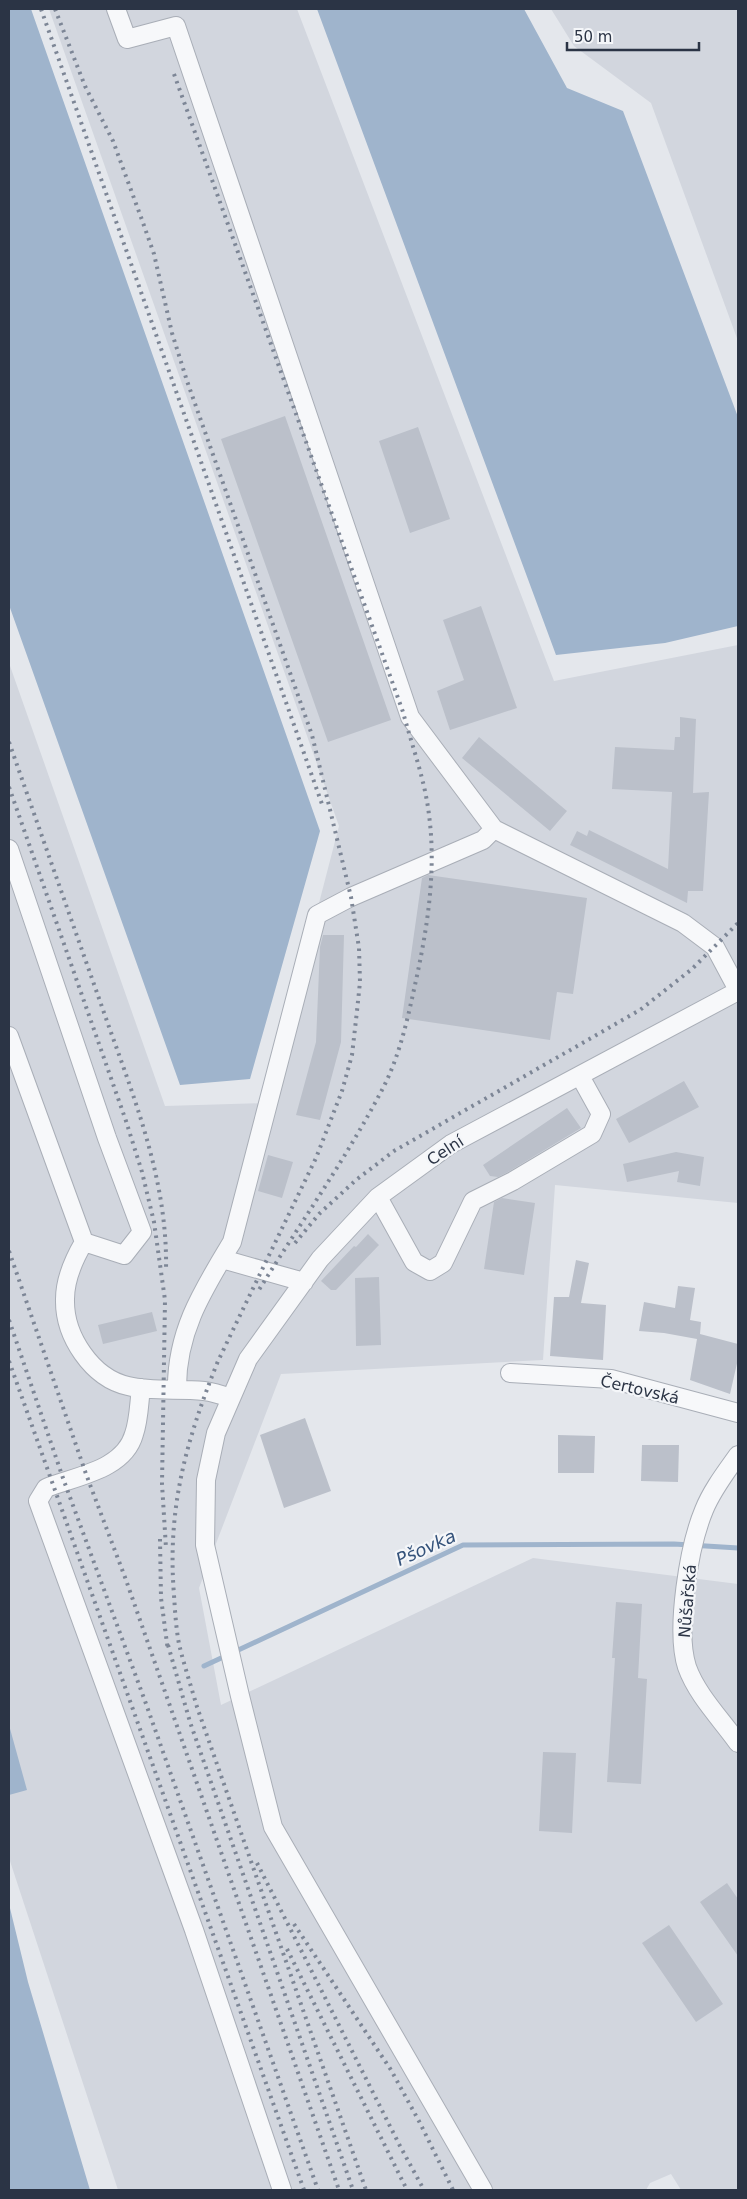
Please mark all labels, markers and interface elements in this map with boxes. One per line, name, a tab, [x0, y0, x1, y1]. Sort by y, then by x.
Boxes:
scale bar	[567, 20, 700, 52]
text: 50 m	[574, 28, 612, 46]
street label: Celní	[423, 1131, 468, 1169]
street label: Čertovská	[599, 1371, 681, 1408]
water label: Pšovka	[393, 1525, 459, 1570]
street label: Nůšařská	[675, 1563, 700, 1639]

